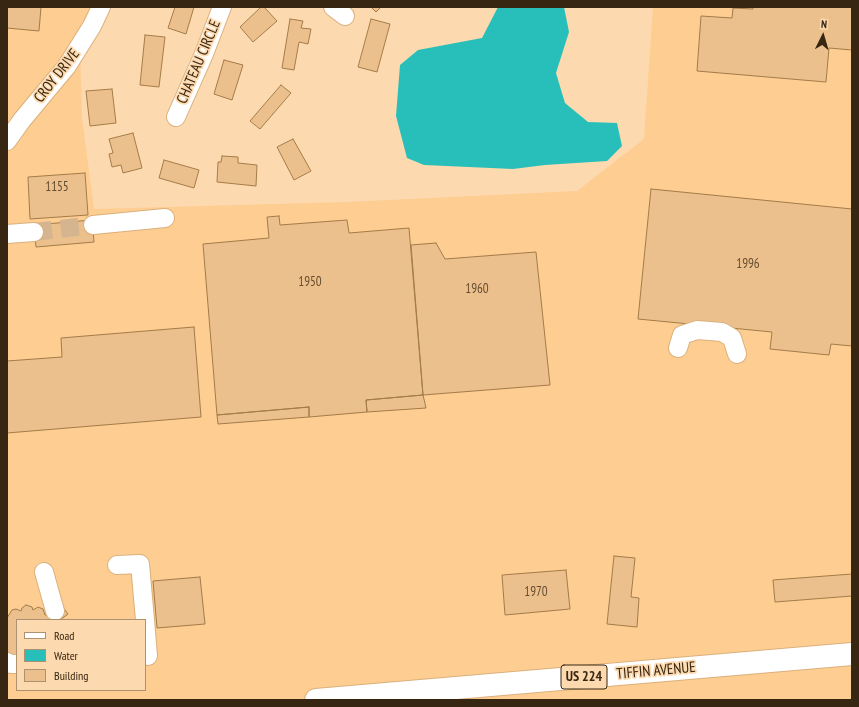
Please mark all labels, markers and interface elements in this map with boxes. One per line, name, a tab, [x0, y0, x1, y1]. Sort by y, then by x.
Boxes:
north arrow	[803, 16, 843, 56]
street label: CHATEAU CIRCLE	[173, 17, 225, 107]
text: N	[820, 17, 828, 31]
street label: CROY DRIVE	[30, 46, 84, 106]
house number: 1155	[45, 179, 69, 195]
house number: 1996	[736, 256, 760, 272]
house number: 1950	[298, 274, 322, 290]
house number: 1960	[465, 281, 489, 297]
house number: 1970	[524, 584, 548, 600]
legend	[16, 619, 146, 691]
text: Road	[54, 628, 74, 643]
text: Water	[54, 648, 78, 663]
street label: TIFFIN AVENUE	[616, 659, 696, 683]
road number: US 224	[561, 665, 607, 689]
text: Building	[54, 668, 89, 683]

